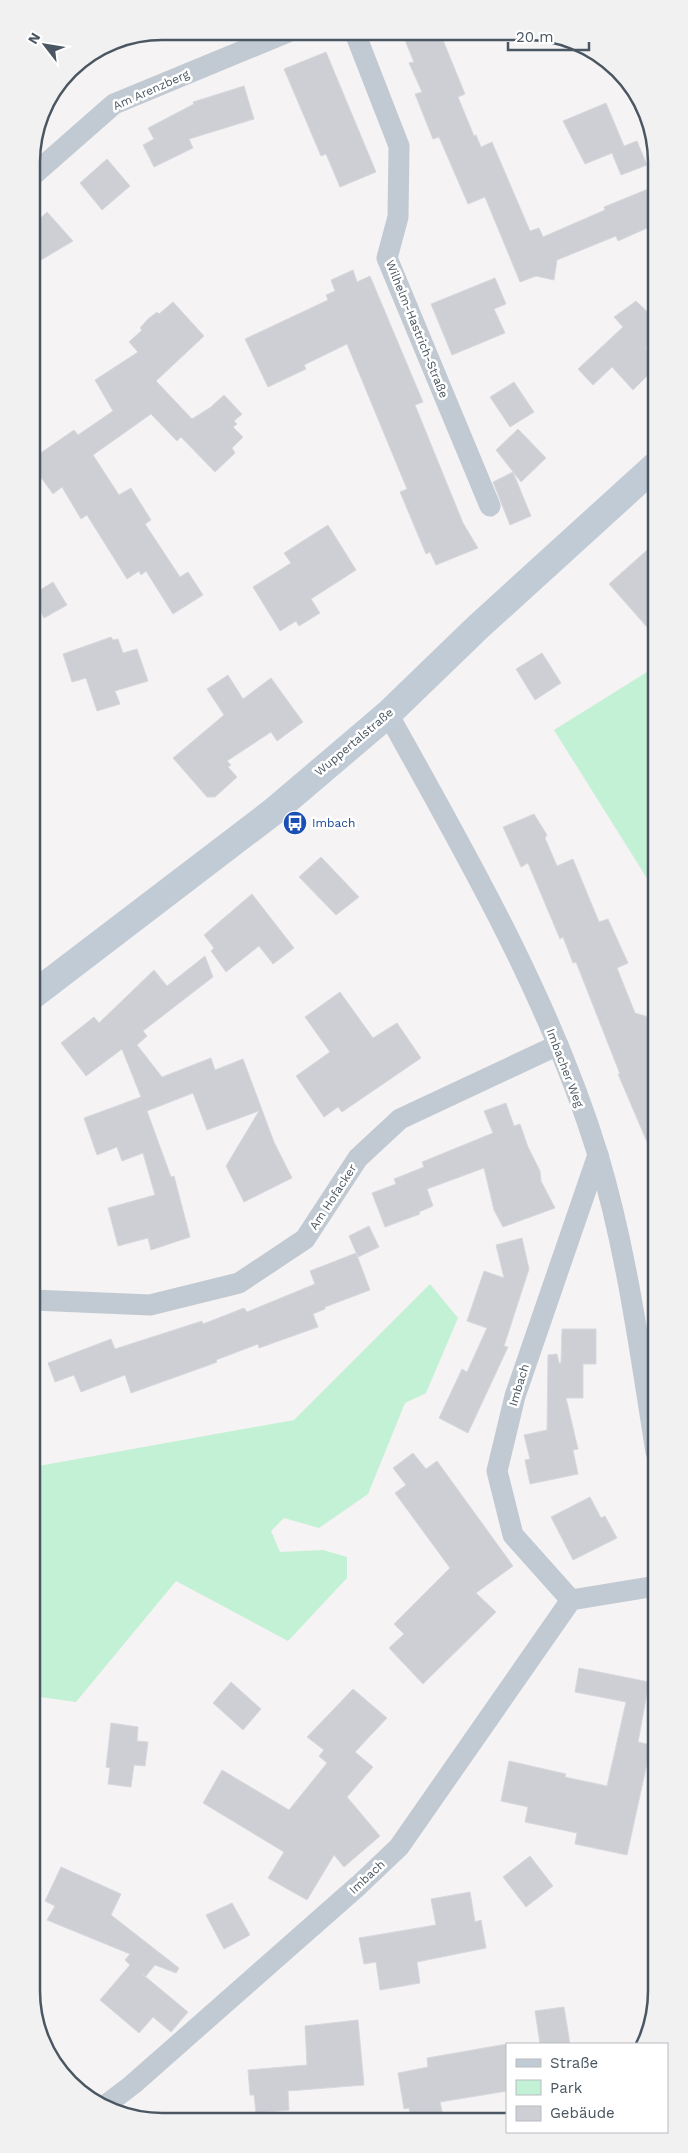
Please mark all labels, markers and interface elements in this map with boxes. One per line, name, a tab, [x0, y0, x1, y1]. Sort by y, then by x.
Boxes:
north arrow	[20, 20, 70, 70]
scale bar	[508, 20, 589, 52]
text: 20 m	[516, 28, 554, 46]
text: N	[24, 30, 43, 47]
street label: Am Arenzberg	[111, 67, 192, 113]
street label: Wilhelm-Hastrich-Straße	[383, 258, 451, 400]
street label: Wuppertalstraße	[312, 705, 396, 779]
bus stop icon: Imbach	[282, 810, 308, 836]
place label: Imbach	[312, 816, 355, 830]
street label: Imbacher Weg	[544, 1027, 587, 1110]
street label: Am Hofacker	[307, 1161, 359, 1232]
street label: Imbach	[506, 1362, 532, 1408]
street label: Imbach	[346, 1857, 388, 1897]
legend	[506, 2043, 668, 2133]
text: Straße	[550, 2054, 598, 2072]
text: Park	[550, 2079, 583, 2097]
text: Gebäude	[550, 2104, 615, 2122]

